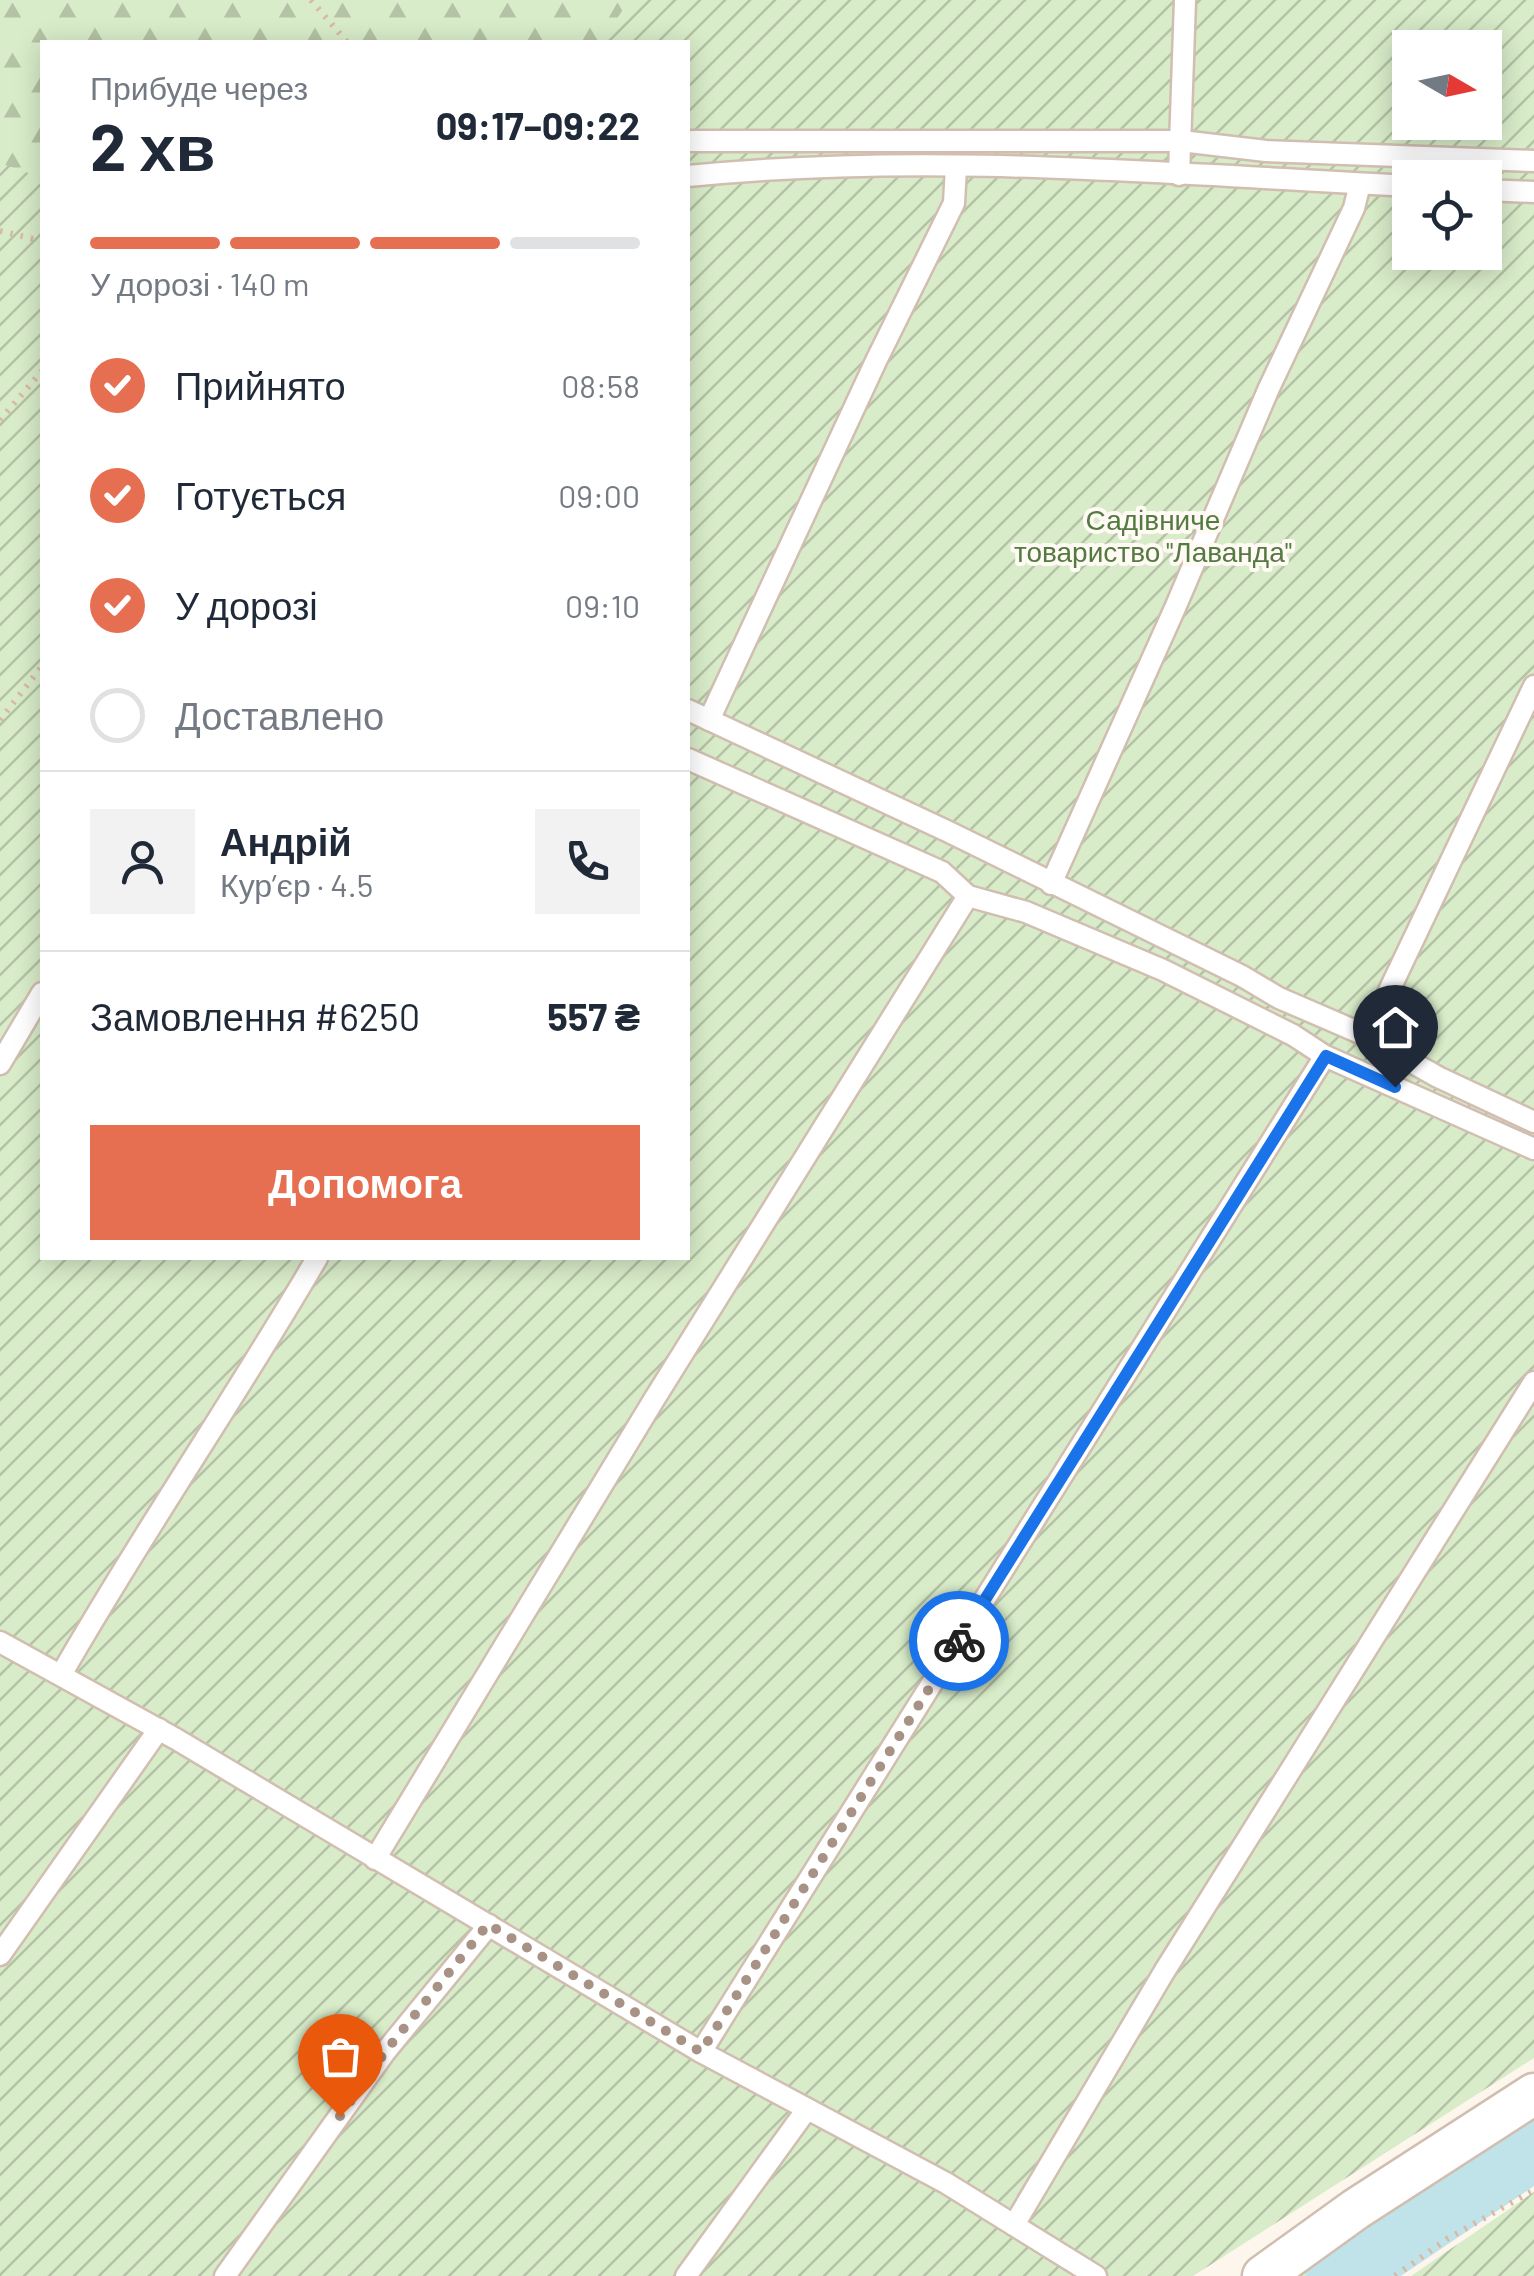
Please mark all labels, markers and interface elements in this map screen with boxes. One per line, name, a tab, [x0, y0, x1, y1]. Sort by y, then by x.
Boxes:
north arrow	[1392, 30, 1502, 140]
map controls	[1392, 30, 1502, 270]
text: Прибуде через	[90, 68, 308, 106]
text: 09:17–09:22	[436, 102, 640, 148]
text: 2 хв	[90, 106, 216, 184]
button: locate	[1392, 160, 1502, 270]
text: У дорозі · 140 m	[90, 264, 310, 302]
icon: check	[90, 358, 145, 413]
text: Прийнято	[175, 362, 346, 408]
text: 08:58	[561, 366, 640, 404]
icon: check	[90, 468, 145, 523]
text: Готується	[175, 472, 346, 518]
text: 09:00	[558, 476, 640, 514]
park label: Садівниче товариство "Лаванда"	[1014, 502, 1292, 568]
icon: check	[90, 578, 145, 633]
text: У дорозі	[175, 582, 318, 628]
text: 09:10	[565, 586, 640, 624]
text: Доставлено	[175, 692, 384, 738]
button: person	[90, 809, 195, 914]
button: phone	[535, 809, 640, 914]
text: Андрій	[220, 818, 352, 864]
text: Кур’єр · 4.5	[220, 865, 373, 903]
pin	[1353, 985, 1438, 1088]
text: Замовлення #6250	[90, 993, 420, 1039]
text: 557 ₴	[547, 993, 640, 1039]
icon: home	[1368, 1000, 1423, 1055]
button: Допомога	[90, 1125, 640, 1240]
courier	[909, 1591, 1009, 1691]
icon: bike	[932, 1614, 987, 1669]
pin	[298, 2014, 383, 2117]
icon: bag	[313, 2029, 368, 2084]

